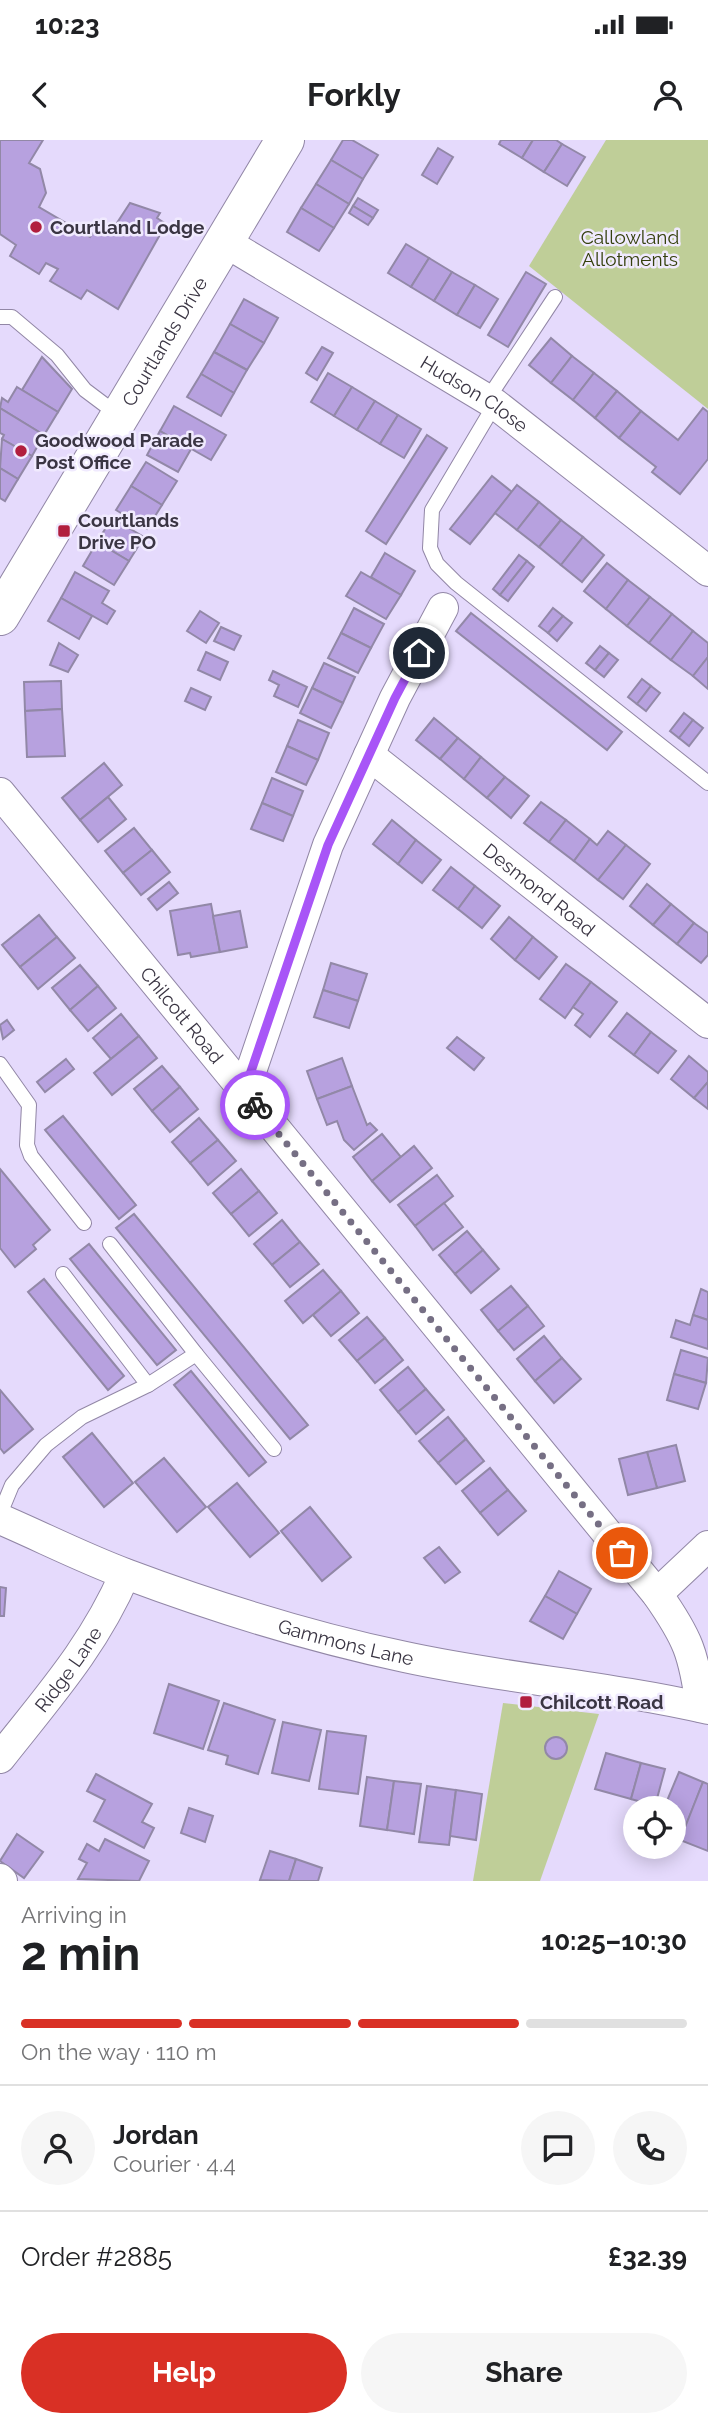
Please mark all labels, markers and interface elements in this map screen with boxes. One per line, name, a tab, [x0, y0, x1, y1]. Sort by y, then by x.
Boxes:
text: 10:23	[35, 10, 99, 40]
icon: back	[21, 76, 59, 114]
text: Forkly	[307, 76, 401, 113]
icon: person	[649, 76, 687, 114]
place label: Courtland Lodge	[50, 216, 204, 238]
marker: Courtland Lodge	[28, 219, 44, 235]
park label: Callowland Allotments	[581, 226, 679, 270]
street label: Courtlands Drive	[117, 273, 211, 410]
street label: Hudson Close	[417, 351, 532, 437]
place label: Goodwood Parade Post Office	[35, 429, 204, 473]
marker: Goodwood Parade Post Office	[13, 443, 29, 459]
place label: Courtlands Drive PO	[78, 509, 179, 553]
marker: Courtlands Drive PO	[56, 523, 72, 539]
pin	[389, 623, 449, 683]
icon: home	[400, 634, 438, 672]
street label: Desmond Road	[479, 839, 599, 940]
street label: Chilcott Road	[136, 962, 228, 1068]
courier	[220, 1070, 290, 1140]
icon: bike	[236, 1086, 274, 1124]
pin	[592, 1523, 652, 1583]
icon: bag	[603, 1534, 641, 1572]
street label: Gammons Lane	[276, 1615, 416, 1670]
street label: Ridge Lane	[30, 1623, 106, 1716]
place label: Chilcott Road	[540, 1691, 663, 1713]
marker: Chilcott Road	[518, 1694, 534, 1710]
map controls	[623, 1796, 686, 1859]
button: locate	[623, 1796, 686, 1859]
text: Arriving in	[21, 1901, 127, 1928]
text: 10:25–10:30	[541, 1926, 687, 1956]
text: 2 min	[21, 1927, 140, 1981]
text: On the way · 110 m	[21, 2038, 217, 2065]
button: person	[21, 2111, 95, 2185]
button: chat	[521, 2111, 595, 2185]
button: phone	[613, 2111, 687, 2185]
text: Jordan	[113, 2120, 199, 2150]
text: Courier · 4.4	[113, 2150, 236, 2177]
text: Order #2885	[21, 2242, 172, 2272]
text: £32.39	[608, 2242, 687, 2272]
button: Help	[21, 2333, 347, 2413]
button: Share	[361, 2333, 687, 2413]

